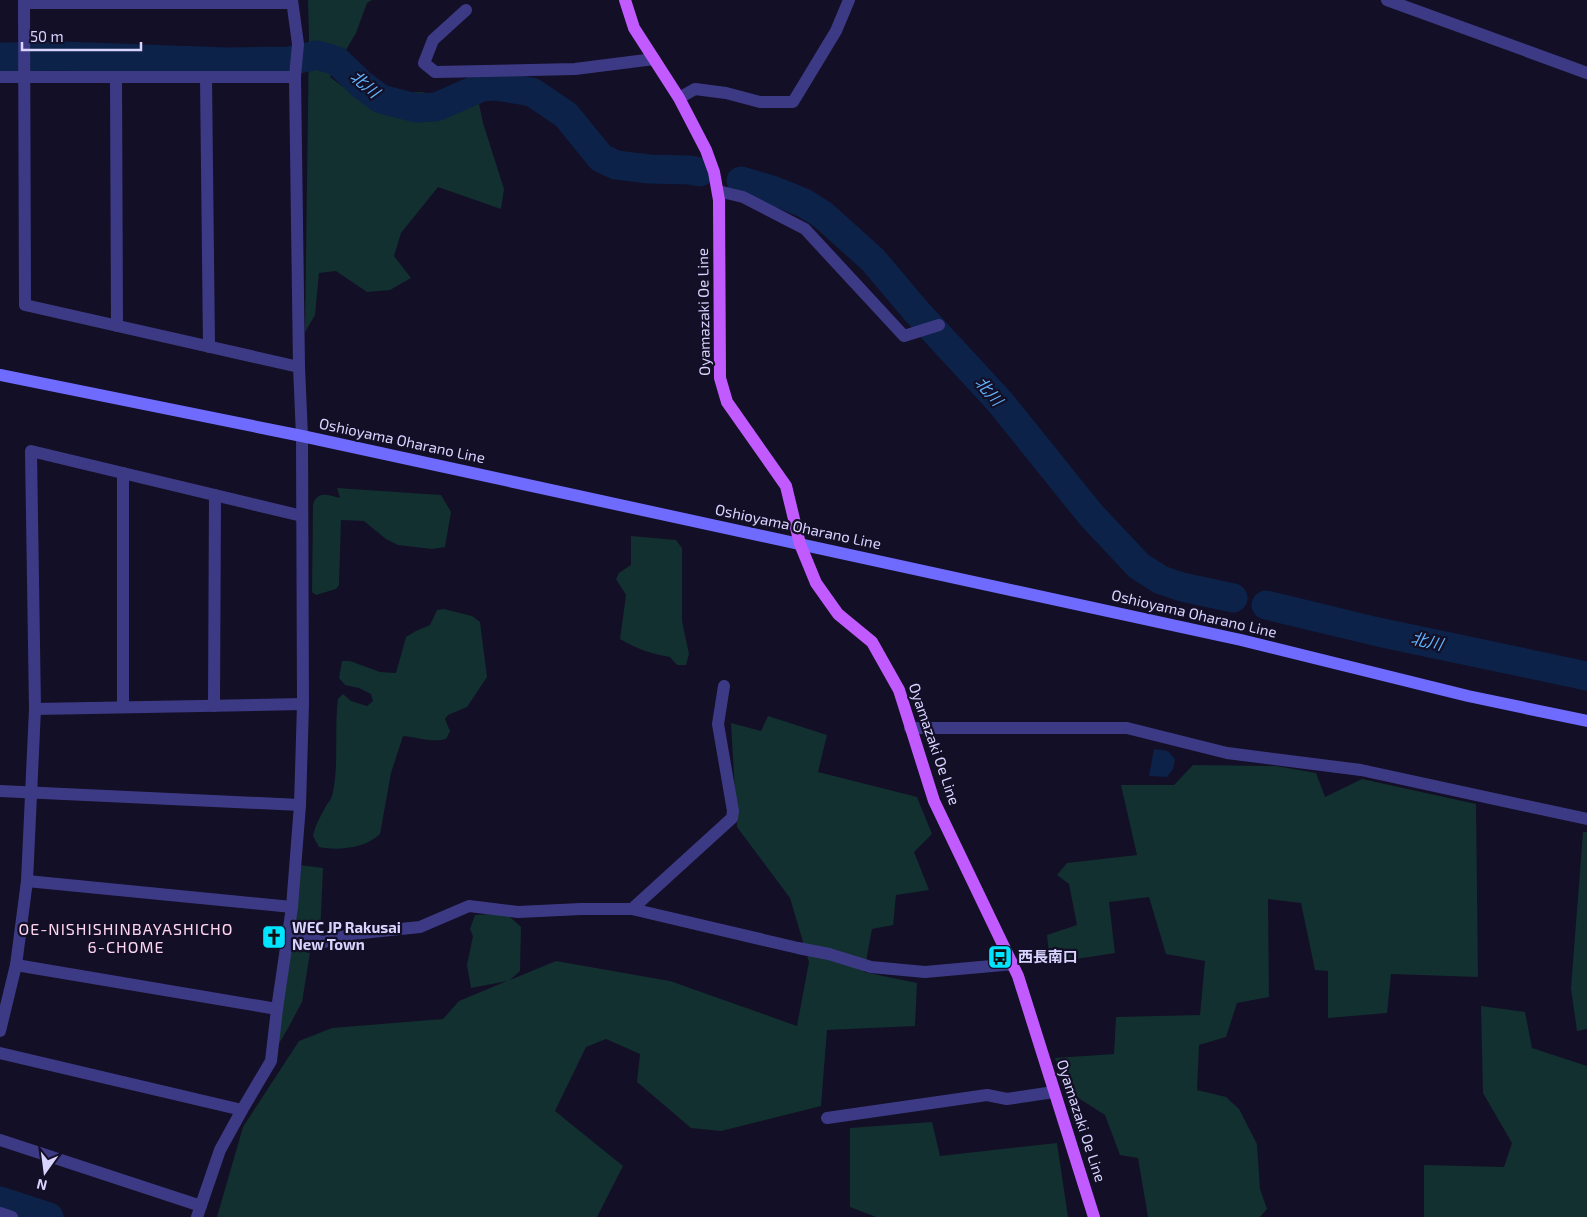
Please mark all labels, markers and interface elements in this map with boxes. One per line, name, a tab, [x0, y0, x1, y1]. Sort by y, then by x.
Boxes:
scale bar	[22, 20, 141, 52]
text: 50 m	[30, 27, 64, 45]
water label: 北川	[347, 66, 385, 102]
street label: Oyamazaki Oe Line	[693, 248, 713, 376]
water label: 北川	[972, 372, 1008, 410]
street label: Oshioyama Oharano Line	[318, 414, 487, 466]
street label: Oshioyama Oharano Line	[714, 500, 883, 552]
street label: Oshioyama Oharano Line	[1110, 585, 1279, 641]
water label: 北川	[1409, 628, 1447, 654]
street label: Oyamazaki Oe Line	[906, 680, 964, 807]
place label: WEC JP Rakusai New Town	[292, 918, 401, 953]
district label: OE-NISHISHINBAYASHICHO 6-CHOME	[19, 919, 233, 956]
church icon: WEC JP Rakusai New Town	[261, 924, 287, 950]
bus stop icon: 西長南口	[987, 944, 1013, 970]
place label: 西長南口	[1018, 947, 1078, 965]
street label: Oyamazaki Oe Line	[1054, 1057, 1110, 1184]
north arrow	[20, 1147, 70, 1197]
text: N	[35, 1176, 49, 1195]

